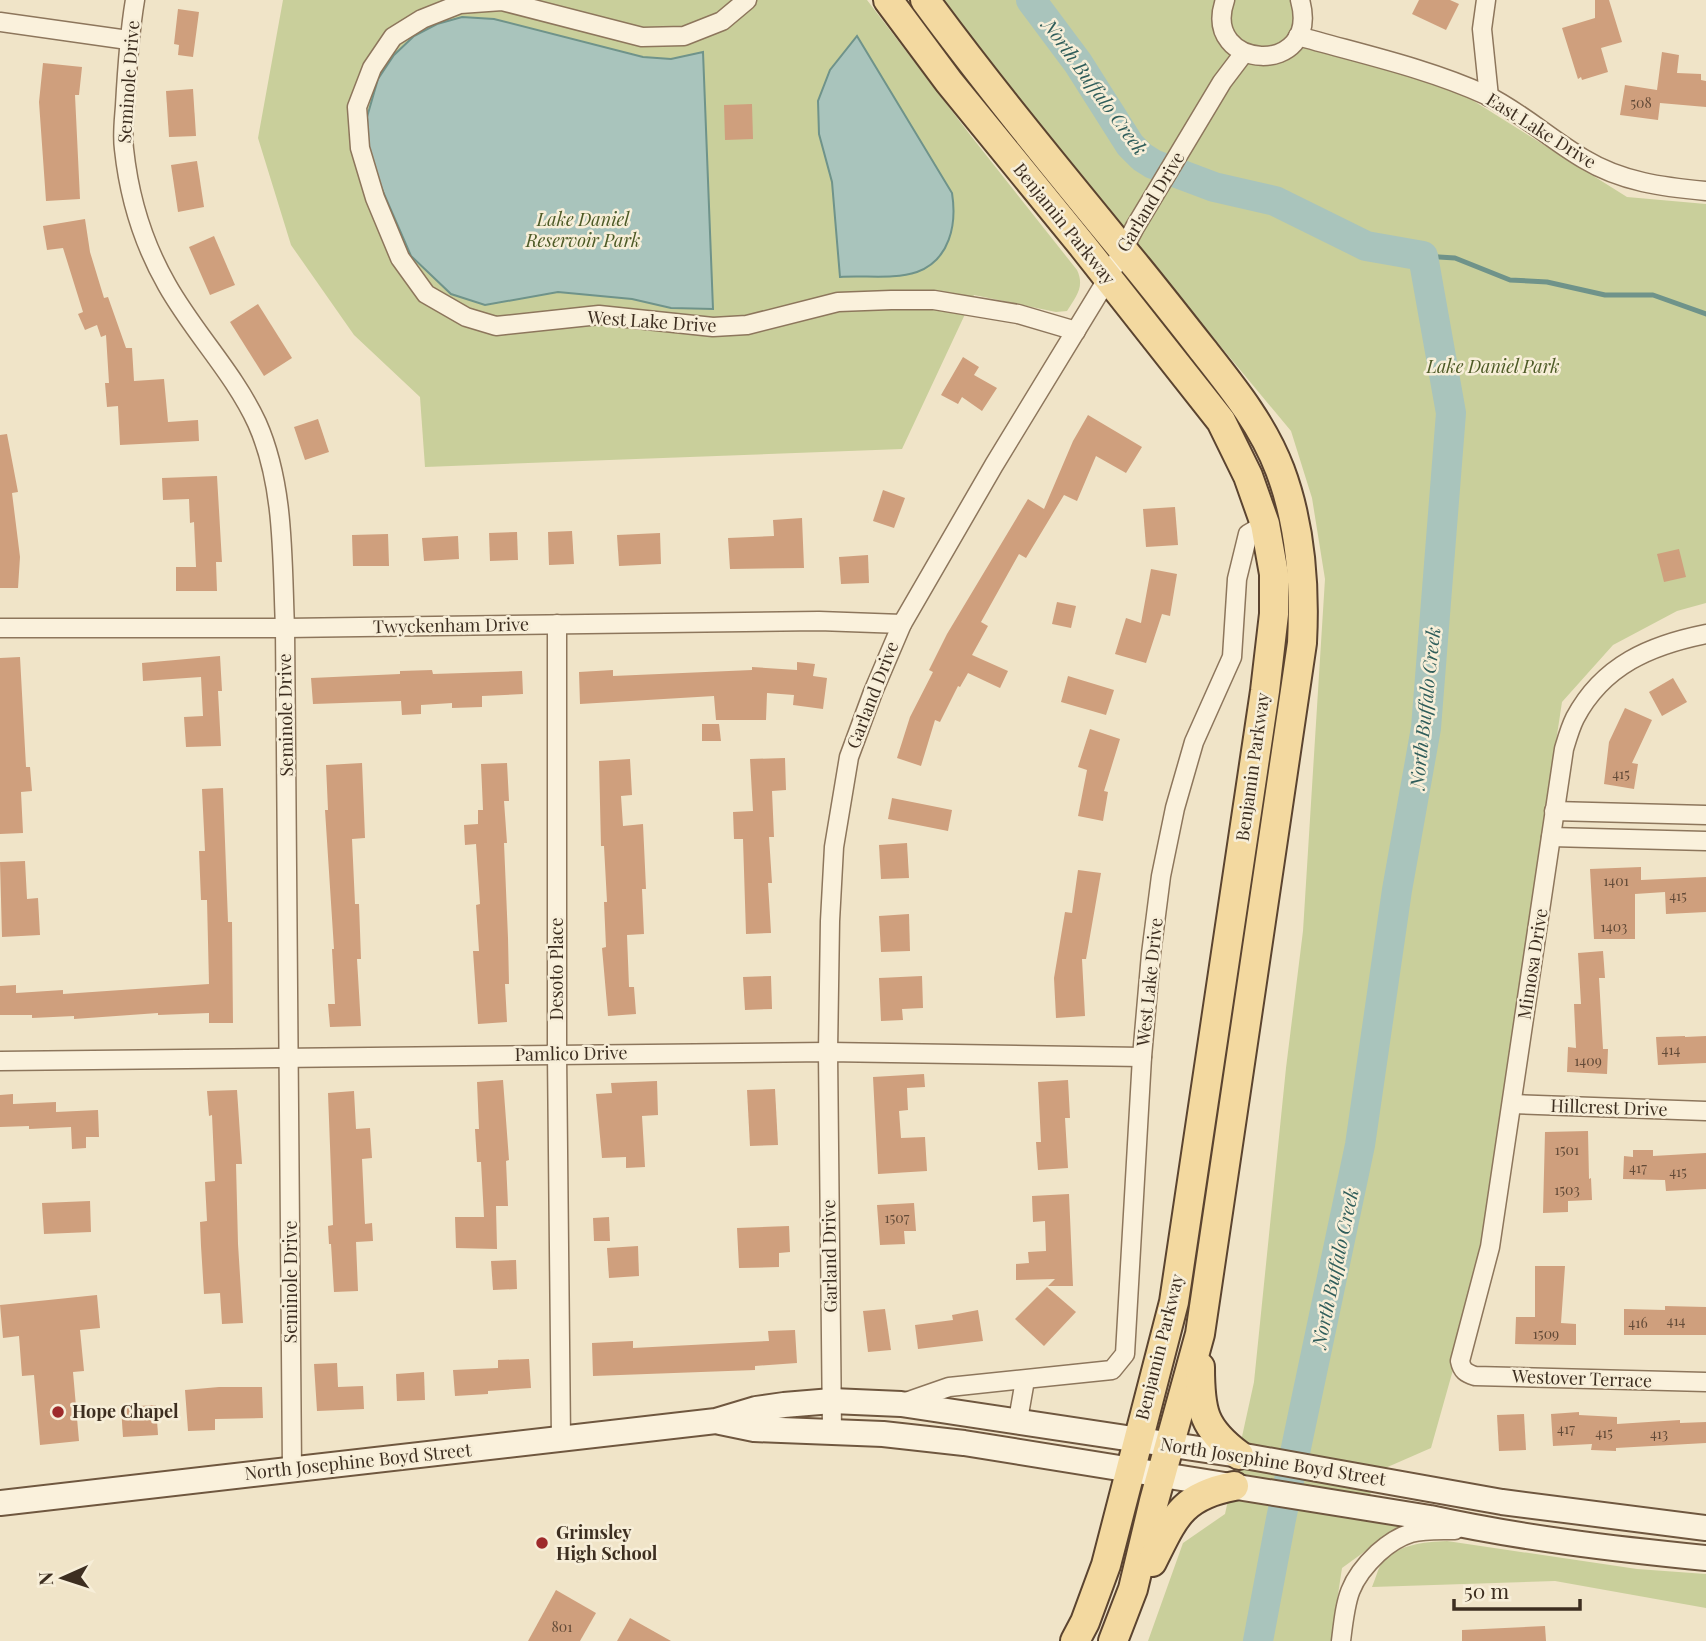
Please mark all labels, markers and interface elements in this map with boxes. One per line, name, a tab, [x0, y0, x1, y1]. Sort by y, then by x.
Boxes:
water label: North Buffalo Creek	[1036, 11, 1154, 160]
street label: Seminole Drive	[112, 20, 144, 144]
street label: East Lake Drive	[1482, 87, 1601, 173]
house number: 508	[1630, 93, 1652, 112]
street label: Garland Drive	[1111, 147, 1190, 256]
street label: Benjamin Parkway	[1008, 158, 1121, 289]
park label: Lake Daniel Reservoir Park	[525, 207, 640, 252]
street label: West Lake Drive	[586, 304, 717, 337]
park label: Lake Daniel Park	[1425, 354, 1560, 378]
street label: Twyckenham Drive	[373, 612, 529, 638]
water label: North Buffalo Creek	[1402, 626, 1445, 792]
street label: Garland Drive	[841, 638, 904, 752]
street label: Seminole Drive	[272, 653, 298, 777]
street label: Benjamin Parkway	[1230, 691, 1274, 843]
house number: 415	[1612, 764, 1630, 783]
house number: 1401	[1603, 871, 1629, 890]
house number: 415	[1669, 886, 1687, 905]
street label: Mimosa Drive	[1511, 907, 1553, 1021]
street label: West Lake Drive	[1130, 916, 1168, 1048]
street label: Desoto Place	[544, 917, 568, 1021]
house number: 1403	[1601, 917, 1627, 936]
street label: Pamlico Drive	[514, 1040, 628, 1066]
house number: 414	[1661, 1040, 1681, 1059]
house number: 1409	[1574, 1051, 1602, 1070]
street label: Hillcrest Drive	[1550, 1093, 1668, 1121]
house number: 1501	[1555, 1140, 1579, 1159]
house number: 417	[1629, 1158, 1647, 1177]
house number: 415	[1669, 1162, 1687, 1181]
house number: 1503	[1554, 1180, 1580, 1199]
water label: North Buffalo Creek	[1304, 1185, 1364, 1352]
street label: Garland Drive	[816, 1199, 842, 1313]
house number: 1507	[885, 1208, 910, 1227]
street label: Seminole Drive	[278, 1220, 302, 1344]
street label: Benjamin Parkway	[1129, 1271, 1189, 1422]
house number: 414	[1666, 1311, 1686, 1330]
house number: 416	[1628, 1313, 1648, 1332]
house number: 1509	[1533, 1324, 1559, 1343]
street label: Westover Terrace	[1511, 1364, 1652, 1392]
place label: Hope Chapel	[72, 1399, 179, 1423]
marker: Hope Chapel	[50, 1404, 66, 1420]
house number: 417	[1557, 1419, 1575, 1438]
house number: 415	[1595, 1423, 1613, 1442]
house number: 413	[1650, 1424, 1668, 1443]
street label: North Josephine Boyd Street	[1159, 1431, 1388, 1491]
street label: North Josephine Boyd Street	[243, 1437, 473, 1485]
place label: Grimsley High School	[556, 1520, 658, 1565]
marker: Grimsley High School	[534, 1535, 550, 1551]
north arrow	[28, 1543, 98, 1613]
scale bar	[1454, 1568, 1580, 1612]
text: N	[32, 1571, 58, 1586]
text: 50 m	[1464, 1576, 1510, 1604]
house number: 801	[552, 1617, 572, 1636]

